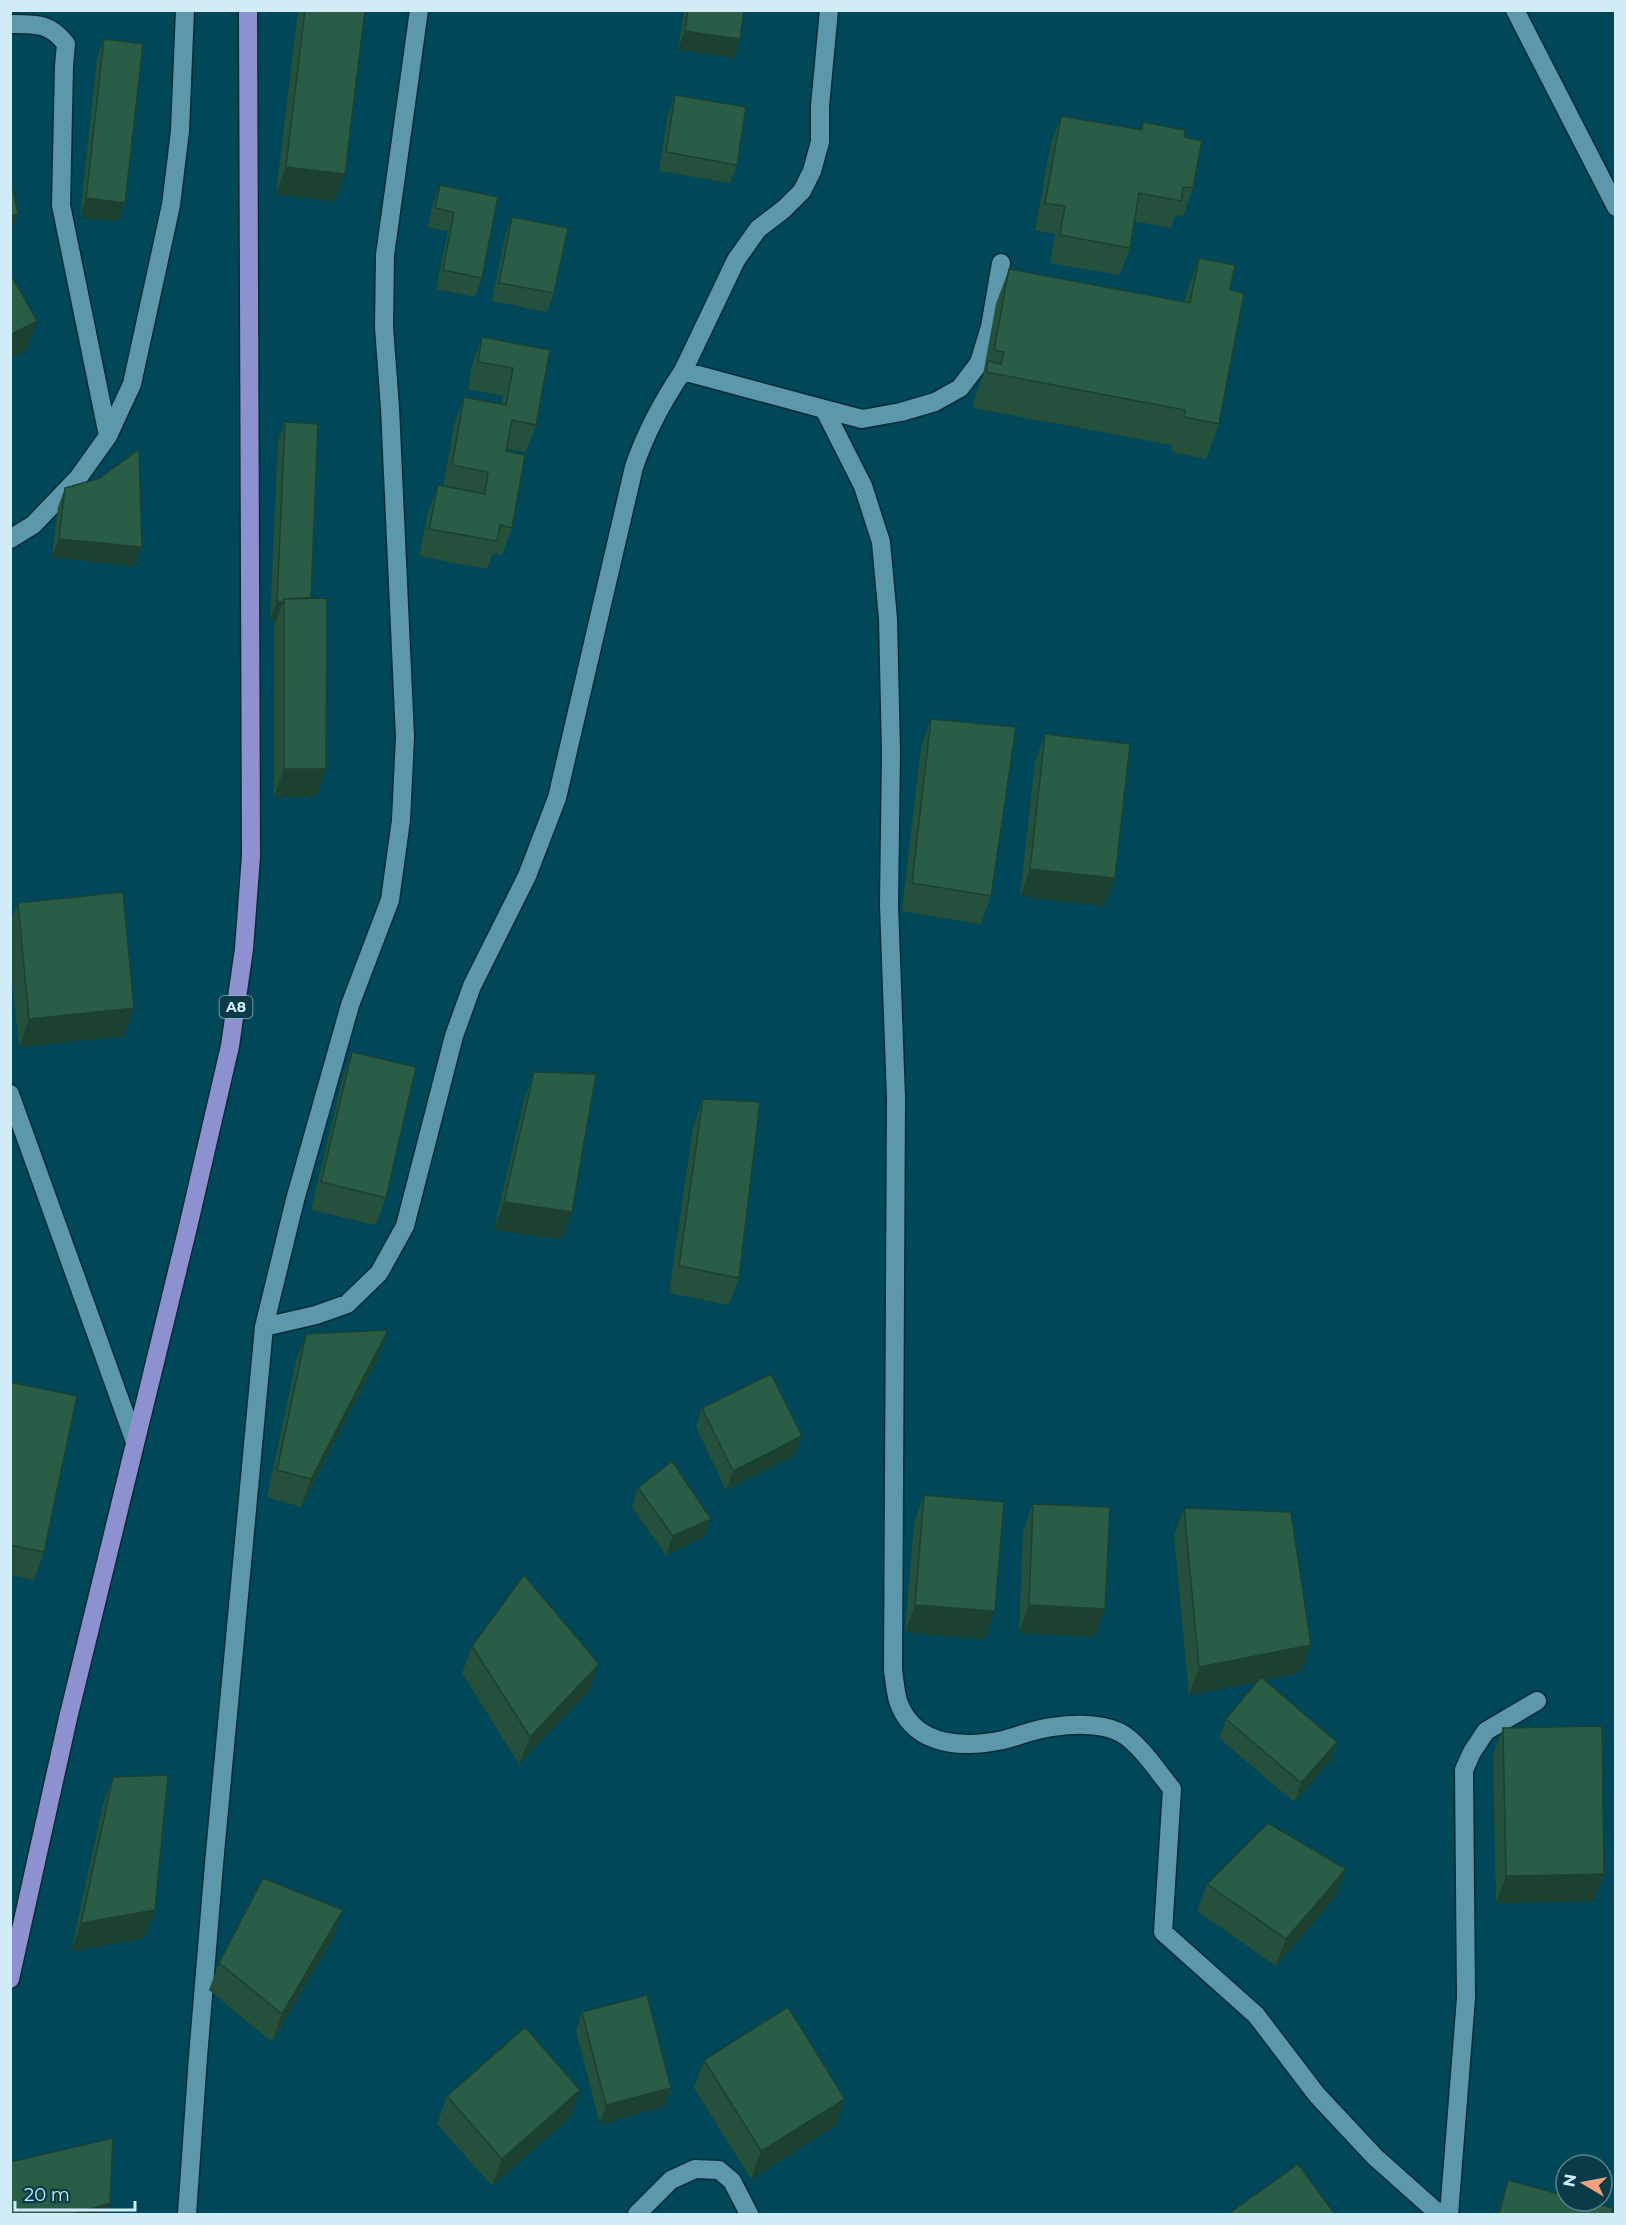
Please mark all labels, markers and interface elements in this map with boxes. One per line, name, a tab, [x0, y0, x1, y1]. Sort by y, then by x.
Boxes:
road number: A8	[220, 996, 252, 1018]
north arrow	[1554, 2153, 1614, 2213]
text: N	[1559, 2172, 1580, 2189]
scale bar	[15, 2174, 135, 2212]
text: 20 m	[24, 2184, 70, 2206]

